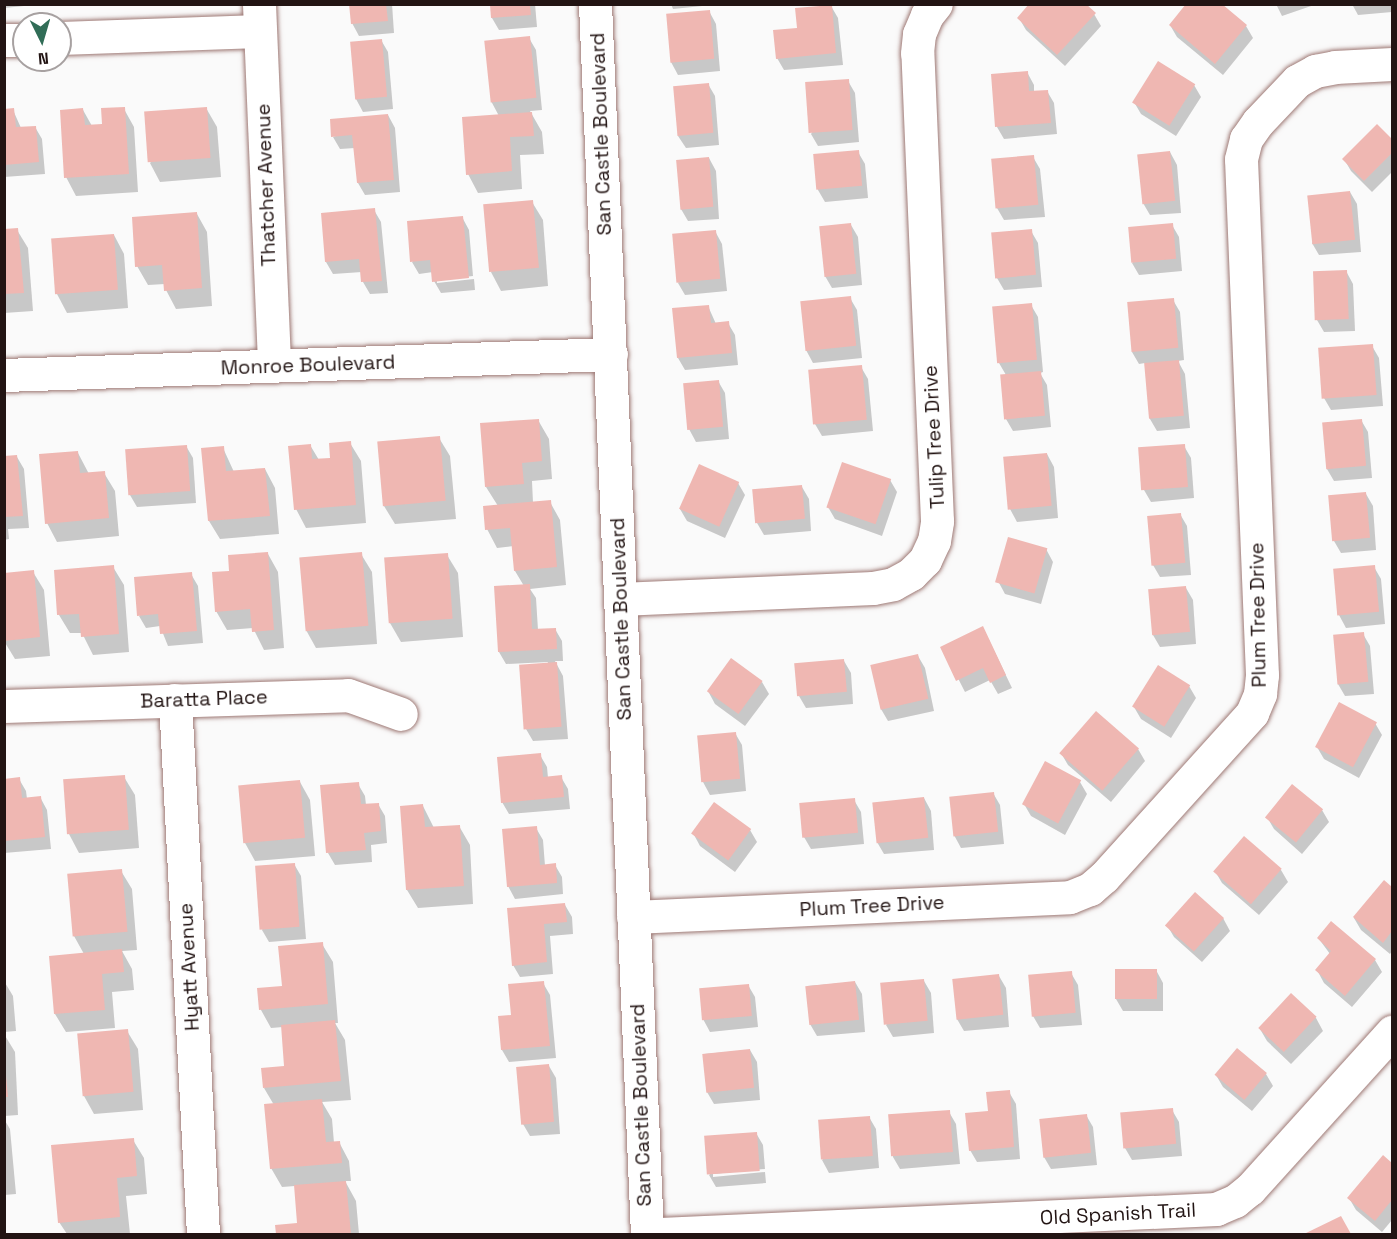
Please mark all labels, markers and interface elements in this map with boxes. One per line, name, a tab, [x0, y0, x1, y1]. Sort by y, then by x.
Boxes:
north arrow	[12, 12, 72, 72]
street label: San Castle Boulevard	[585, 32, 617, 236]
text: N	[37, 48, 50, 69]
street label: Thatcher Avenue	[251, 103, 281, 267]
street label: Monroe Boulevard	[220, 350, 396, 380]
street label: Tulip Tree Drive	[918, 364, 950, 510]
street label: San Castle Boulevard	[605, 517, 637, 721]
street label: Plum Tree Drive	[1245, 542, 1271, 688]
street label: Baratta Place	[140, 685, 268, 713]
street label: Plum Tree Drive	[799, 890, 945, 922]
street label: Hyatt Avenue	[174, 902, 204, 1032]
street label: San Castle Boulevard	[625, 1003, 657, 1207]
street label: Old Spanish Trail	[1039, 1198, 1197, 1230]

